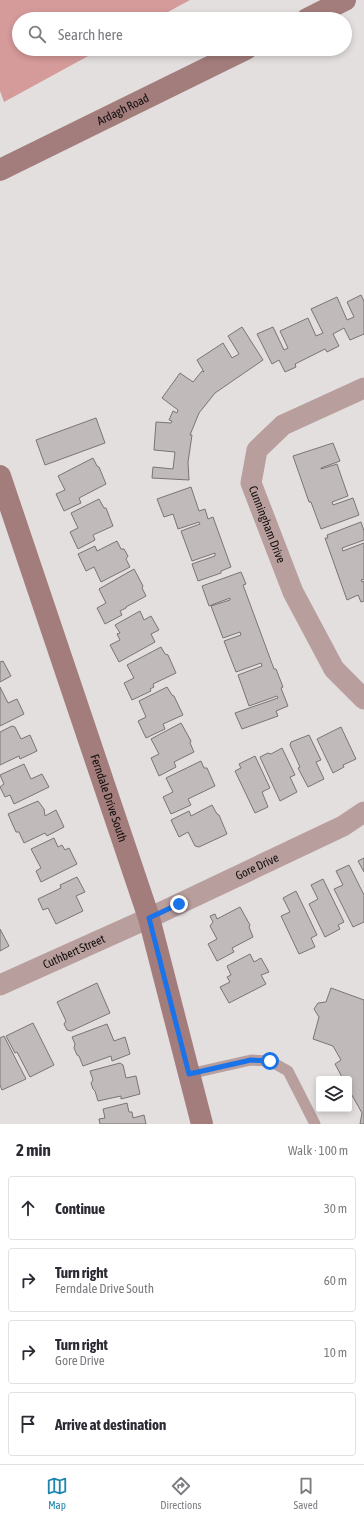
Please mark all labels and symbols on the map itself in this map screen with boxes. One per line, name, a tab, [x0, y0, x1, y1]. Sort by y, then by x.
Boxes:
street label: Ardagh Road	[95, 91, 151, 128]
street label: Cunningham Drive	[246, 484, 288, 565]
street label: Ferndale Drive South	[87, 753, 130, 844]
street label: Gore Drive	[233, 851, 281, 883]
route end	[170, 895, 188, 913]
street label: Cuthbert Street	[41, 932, 108, 972]
route start	[261, 1052, 279, 1070]

